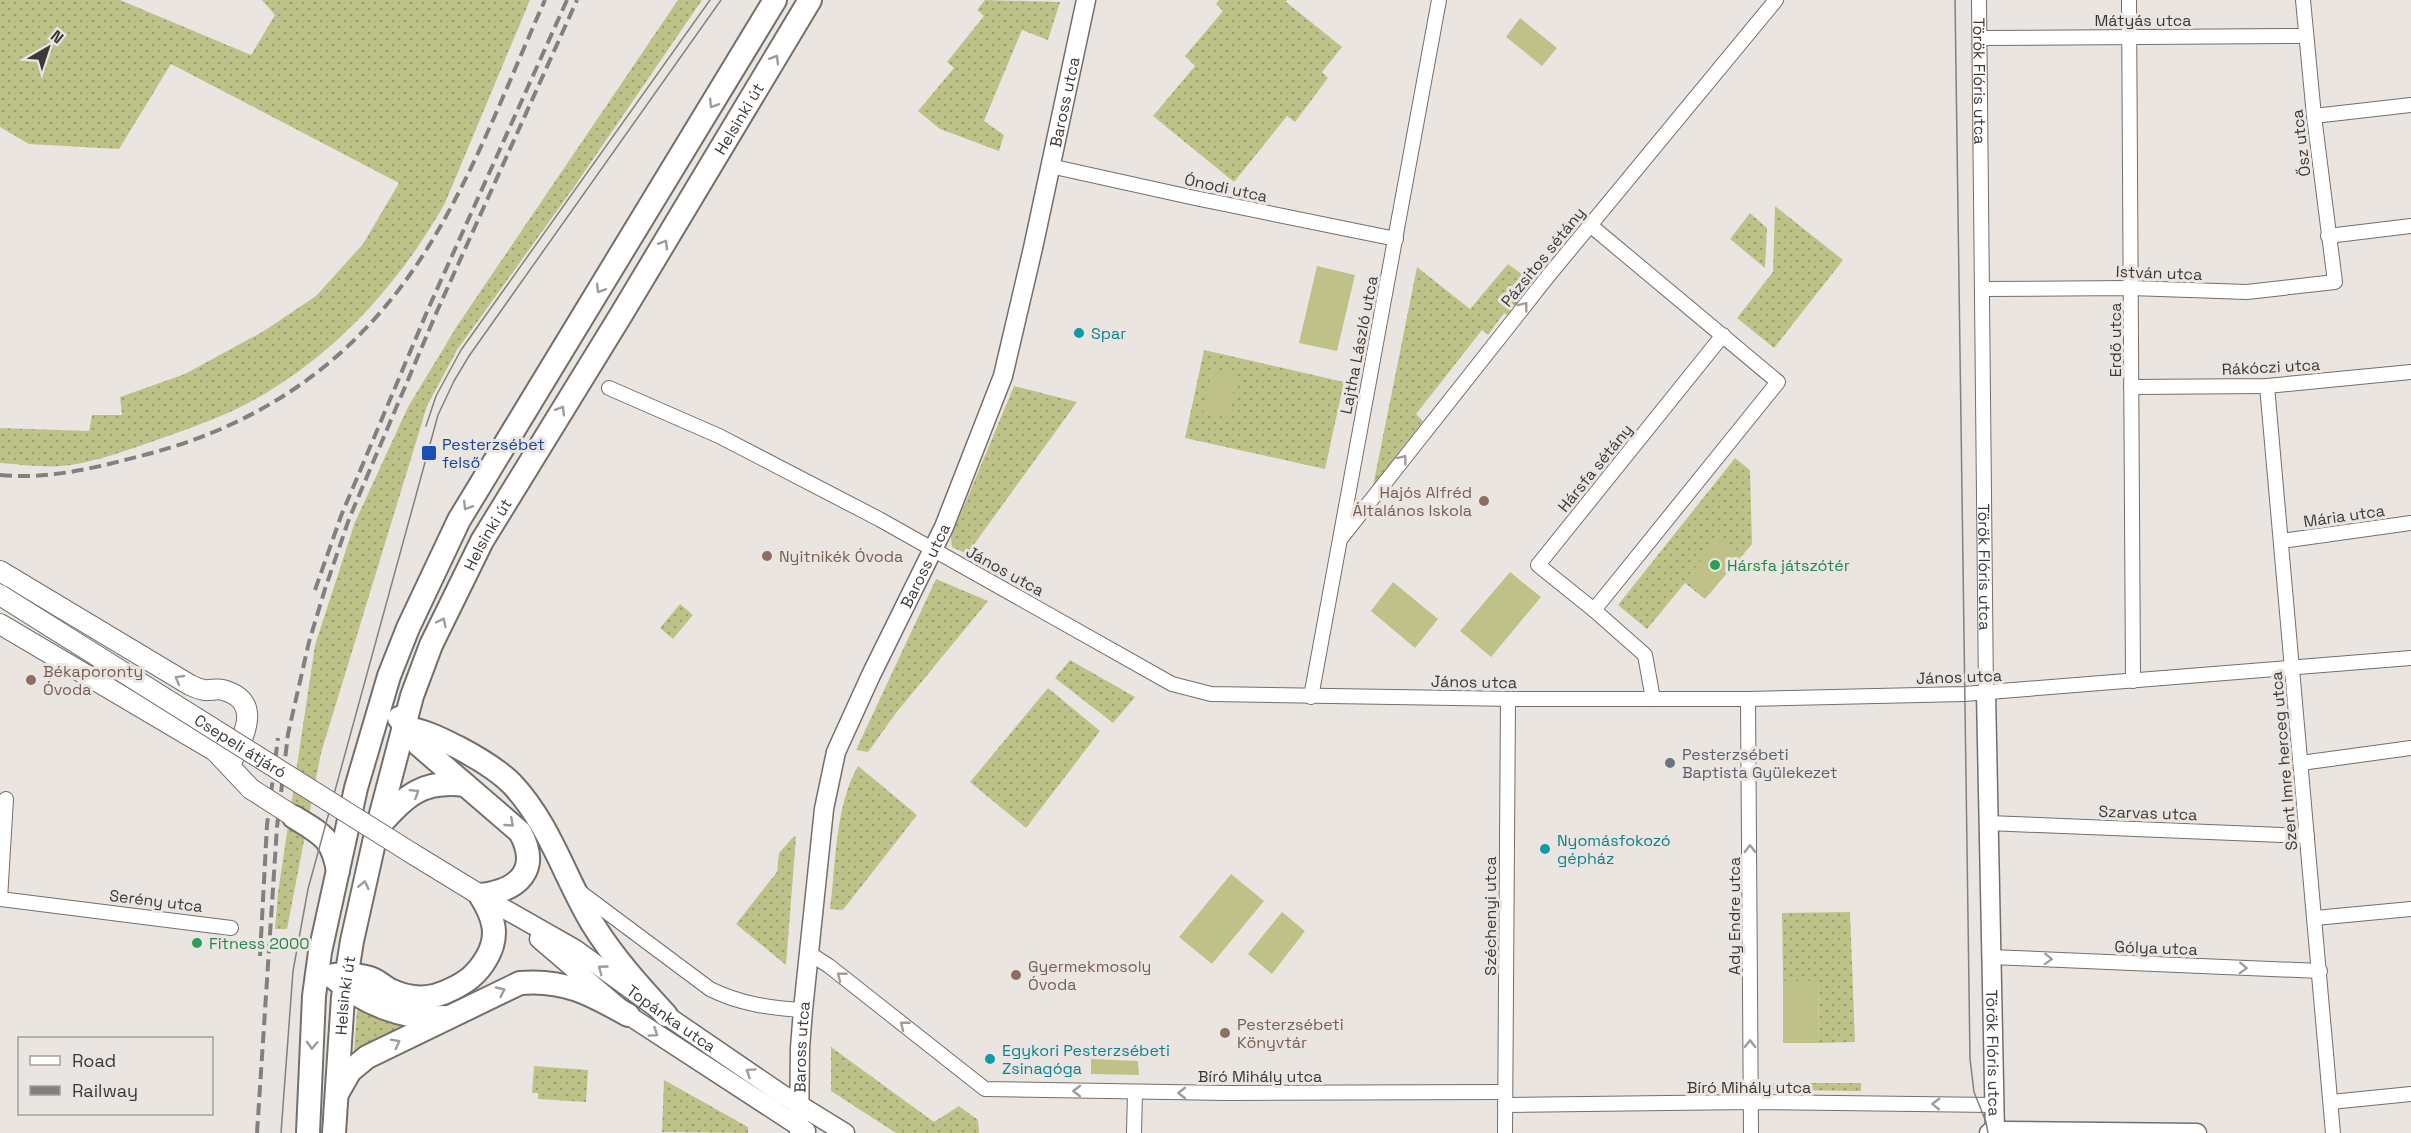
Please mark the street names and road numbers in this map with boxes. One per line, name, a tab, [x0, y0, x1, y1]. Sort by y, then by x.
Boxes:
street label: Mátyás utca	[2095, 10, 2192, 31]
street label: Török Flóris utca	[1969, 18, 1991, 144]
street label: Baross utca	[1044, 55, 1084, 149]
street label: Helsinki út	[709, 79, 768, 158]
street label: Ősz utca	[2286, 108, 2316, 178]
street label: Ónodi utca	[1183, 169, 1269, 207]
street label: Pázsitos sétány	[1496, 203, 1590, 311]
street label: István utca	[2115, 261, 2203, 285]
street label: Lajtha László utca	[1335, 274, 1383, 416]
street label: Erdő utca	[2105, 303, 2126, 377]
street label: Rákóczi utca	[2221, 354, 2321, 380]
street label: Hársfa sétány	[1553, 420, 1637, 516]
street label: Helsinki út	[459, 494, 516, 574]
street label: Mária utca	[2302, 500, 2386, 532]
street label: Török Flóris utca	[1974, 504, 1996, 630]
street label: Baross utca	[895, 520, 955, 612]
street label: János utca	[962, 541, 1048, 601]
street label: János utca	[1916, 665, 2002, 689]
street label: János utca	[1431, 671, 1517, 693]
street label: Szent Imre herceg utca	[2266, 671, 2302, 851]
street label: Csepeli átjáró	[191, 709, 291, 783]
street label: Szarvas utca	[2098, 801, 2198, 825]
street label: Széchenyi utca	[1480, 856, 1501, 976]
street label: Ady Endre utca	[1724, 857, 1745, 975]
street label: Serény utca	[108, 885, 204, 917]
street label: Gólya utca	[2114, 936, 2198, 960]
street label: Helsinki út	[330, 954, 360, 1036]
street label: Topánka utca	[623, 980, 720, 1057]
street label: Török Flóris utca	[1982, 989, 2005, 1116]
street label: Baross utca	[789, 1000, 814, 1093]
street label: Bíró Mihály utca	[1198, 1066, 1322, 1087]
street label: Bíró Mihály utca	[1687, 1077, 1811, 1098]

